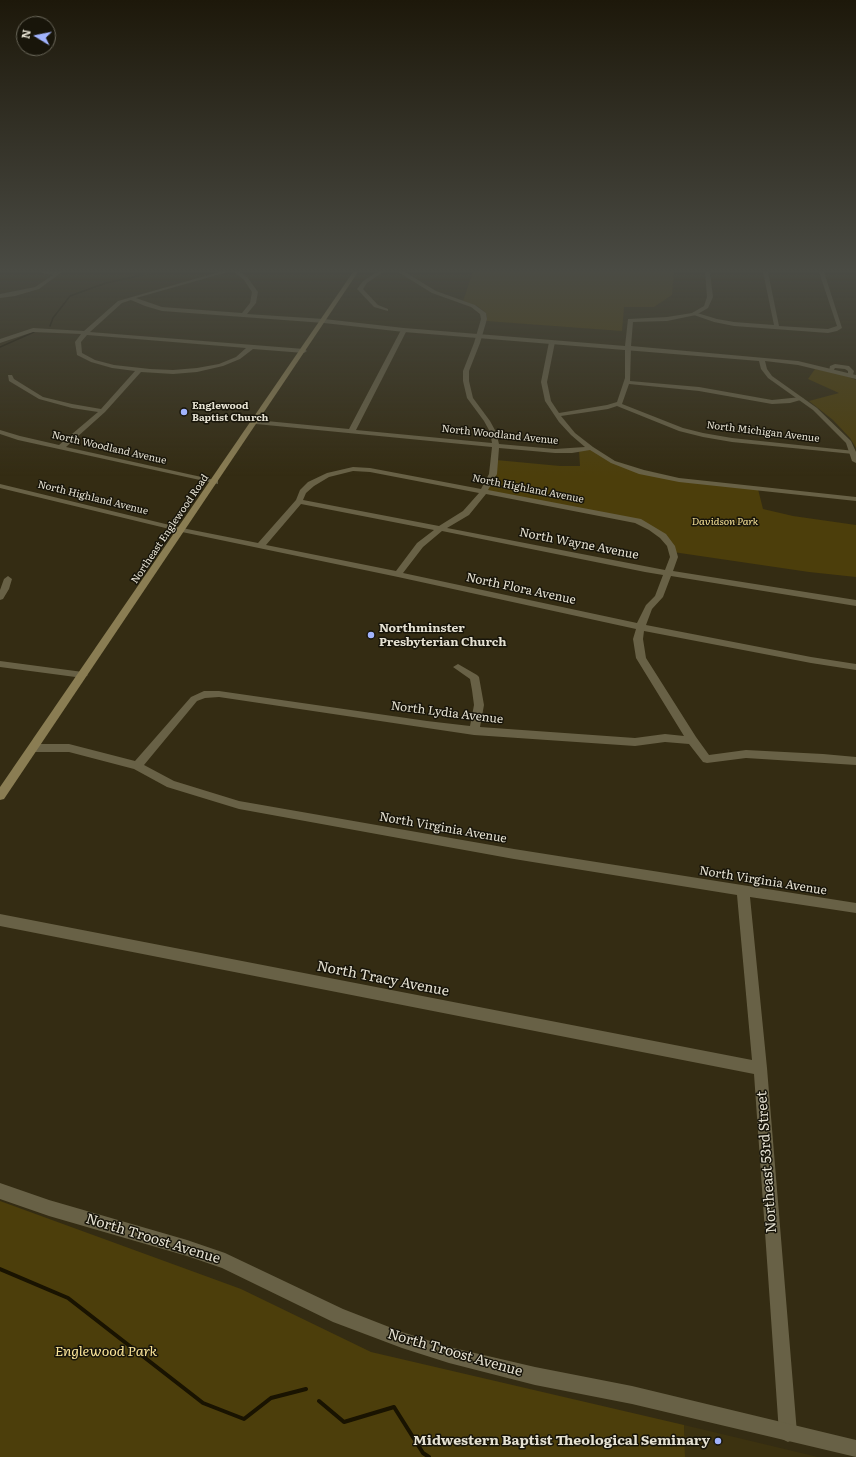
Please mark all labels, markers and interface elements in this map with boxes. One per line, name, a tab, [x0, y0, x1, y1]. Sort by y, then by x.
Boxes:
north arrow	[16, 16, 56, 56]
text: N	[16, 28, 34, 40]
place label: Englewood Baptist Church	[192, 400, 268, 424]
marker: Englewood Baptist Church	[179, 407, 189, 417]
street label: North Michigan Avenue	[706, 419, 820, 445]
street label: North Woodland Avenue	[441, 423, 559, 447]
street label: North Woodland Avenue	[51, 429, 167, 467]
street label: Northeast Englewood Road	[129, 472, 211, 586]
street label: North Highland Avenue	[471, 472, 585, 506]
street label: North Highland Avenue	[37, 478, 149, 518]
park label: Davidson Park	[692, 516, 758, 528]
street label: North Wayne Avenue	[518, 525, 640, 563]
street label: North Flora Avenue	[465, 570, 577, 608]
place label: Northminster Presbyterian Church	[379, 621, 507, 649]
marker: Northminster Presbyterian Church	[366, 630, 376, 640]
street label: North Lydia Avenue	[390, 699, 504, 727]
street label: North Virginia Avenue	[378, 810, 508, 846]
street label: North Virginia Avenue	[698, 864, 828, 898]
street label: North Tracy Avenue	[315, 958, 451, 1000]
street label: Northeast 53rd Street	[754, 1090, 780, 1234]
street label: North Troost Avenue	[84, 1211, 222, 1267]
street label: North Troost Avenue	[385, 1326, 525, 1380]
park label: Englewood Park	[55, 1344, 157, 1360]
place label: Midwestern Baptist Theological Seminary	[413, 1433, 710, 1449]
marker: Midwestern Baptist Theological Seminary	[713, 1436, 723, 1446]

